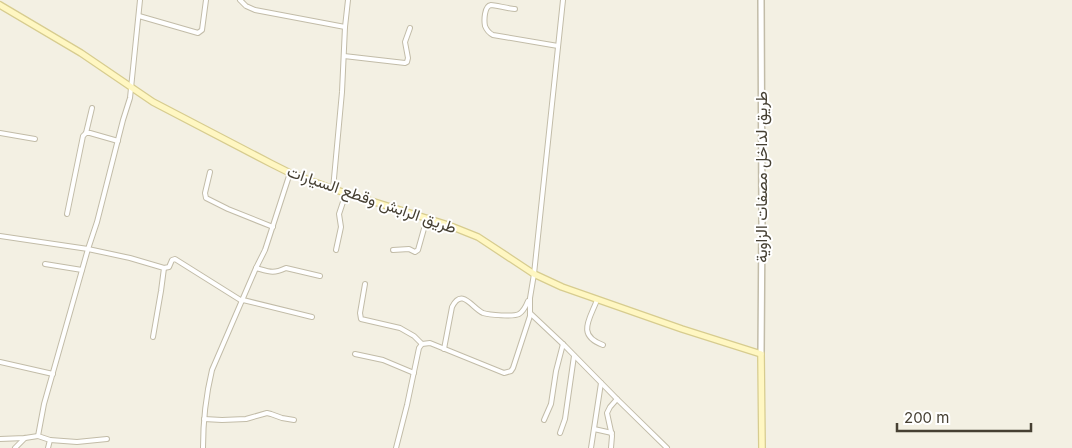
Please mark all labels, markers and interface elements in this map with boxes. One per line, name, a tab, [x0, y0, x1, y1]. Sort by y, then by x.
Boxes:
street label: طريق لداخل مصفات الزاوية	[751, 91, 772, 263]
street label: طريق الرابش وقطع السيارات	[284, 161, 459, 239]
scale bar	[897, 400, 1031, 432]
text: 200 m	[904, 408, 949, 427]

